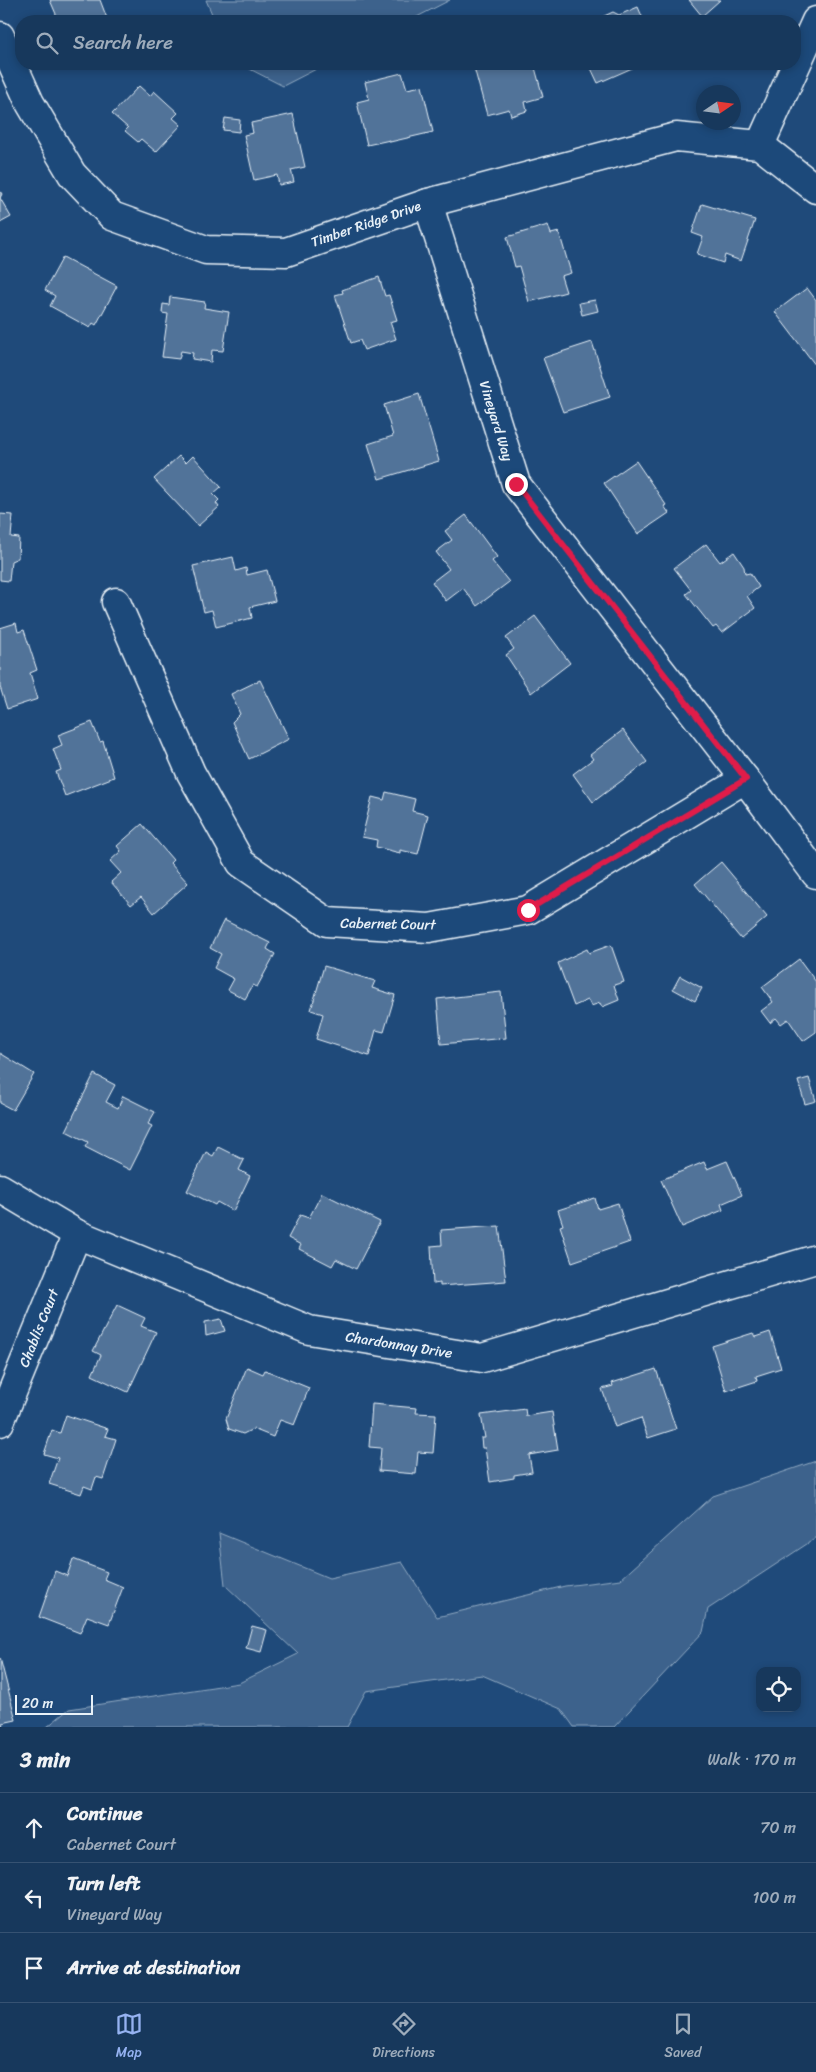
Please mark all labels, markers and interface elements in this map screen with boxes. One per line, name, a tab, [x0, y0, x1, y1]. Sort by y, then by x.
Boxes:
search box	[15, 15, 801, 70]
text: Search here	[73, 26, 173, 59]
icon: search	[33, 29, 61, 57]
north arrow	[696, 85, 741, 130]
street label: Timber Ridge Drive	[307, 193, 425, 255]
street label: Vineyard Way	[472, 378, 520, 465]
route end	[505, 473, 528, 496]
route start	[517, 899, 540, 922]
street label: Cabernet Court	[340, 911, 437, 937]
street label: Chablis Court	[12, 1284, 67, 1371]
street label: Chardonnay Drive	[344, 1324, 454, 1366]
map controls	[756, 1667, 801, 1712]
button: locate	[756, 1667, 801, 1712]
text: 20 m	[22, 1691, 53, 1716]
scale bar	[15, 1692, 92, 1715]
text: 3 min	[20, 1741, 70, 1779]
text: Walk · 170 m	[707, 1745, 796, 1774]
text: Continue	[67, 1797, 143, 1830]
text: 70 m	[760, 1813, 796, 1842]
icon: ahead	[20, 1814, 48, 1842]
text: Cabernet Court	[67, 1830, 176, 1859]
text: Turn left	[67, 1867, 140, 1900]
text: 100 m	[752, 1883, 796, 1912]
icon: left	[20, 1884, 48, 1912]
text: Vineyard Way	[67, 1900, 162, 1929]
text: Arrive at destination	[67, 1951, 240, 1984]
icon: arrive	[20, 1954, 48, 1982]
tab: Map	[115, 2010, 143, 2065]
tab: Directions	[372, 2010, 435, 2065]
tab: Saved	[664, 2010, 701, 2065]

